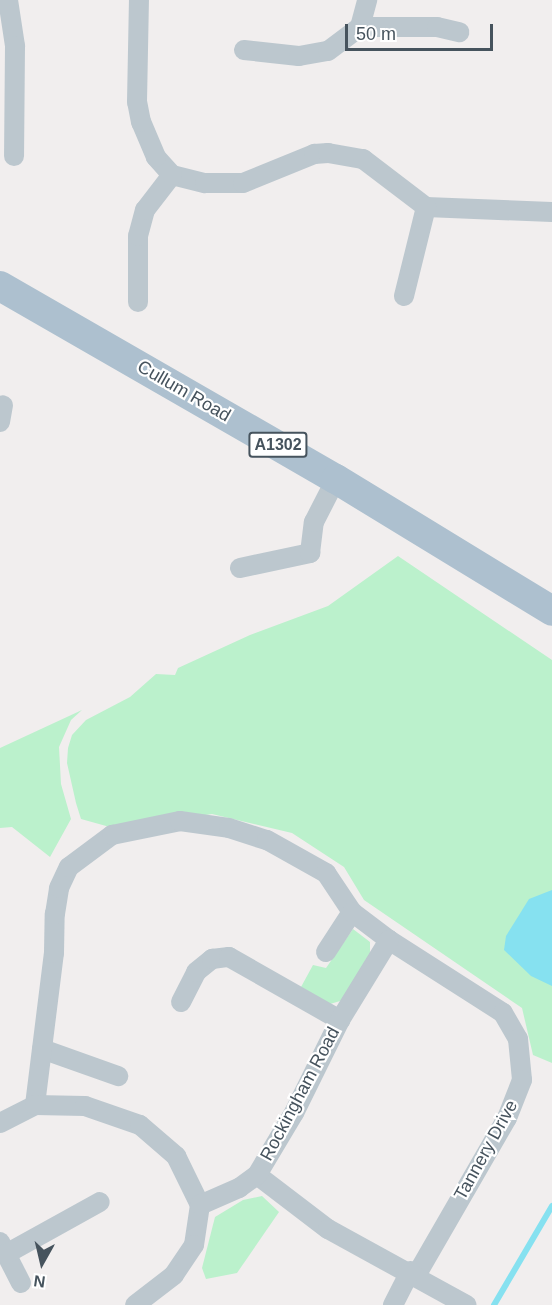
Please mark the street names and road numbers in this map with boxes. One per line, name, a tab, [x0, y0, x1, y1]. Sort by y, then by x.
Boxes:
street label: Cullum Road	[134, 356, 234, 426]
road number: A1302	[248, 432, 308, 458]
street label: Rockingham Road	[256, 1024, 344, 1164]
street label: Tannery Drive	[450, 1096, 522, 1204]

